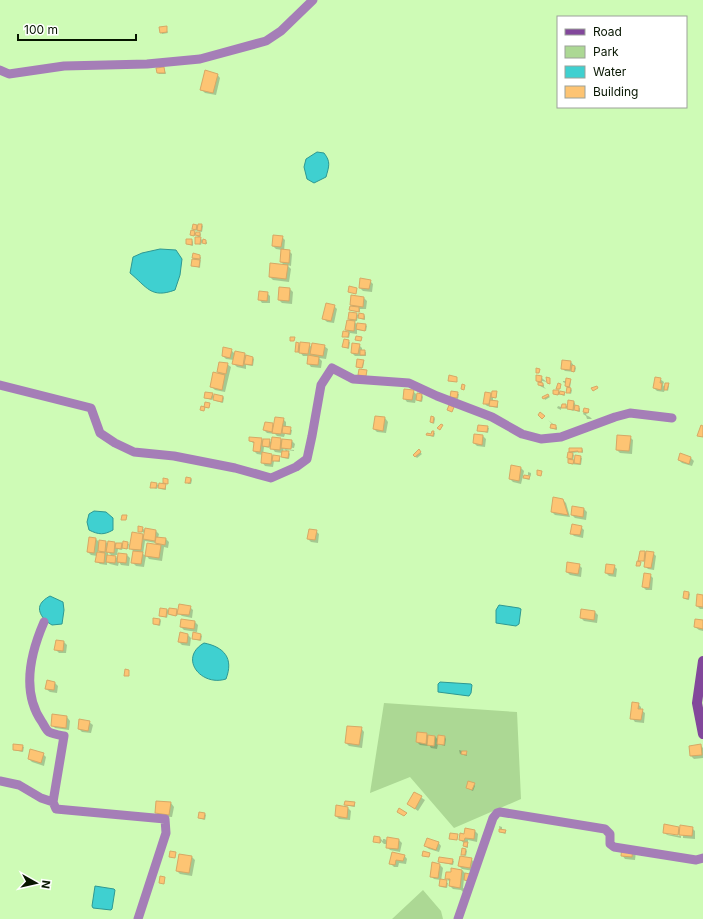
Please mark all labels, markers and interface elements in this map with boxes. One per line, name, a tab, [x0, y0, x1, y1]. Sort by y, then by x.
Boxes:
scale bar	[18, 16, 136, 42]
legend	[557, 16, 687, 108]
text: 100 m	[24, 22, 58, 37]
text: Road	[593, 24, 622, 39]
text: Park	[593, 44, 619, 59]
text: Water	[593, 64, 627, 79]
text: Building	[593, 84, 638, 99]
north arrow	[16, 863, 56, 903]
text: N	[38, 879, 53, 890]

